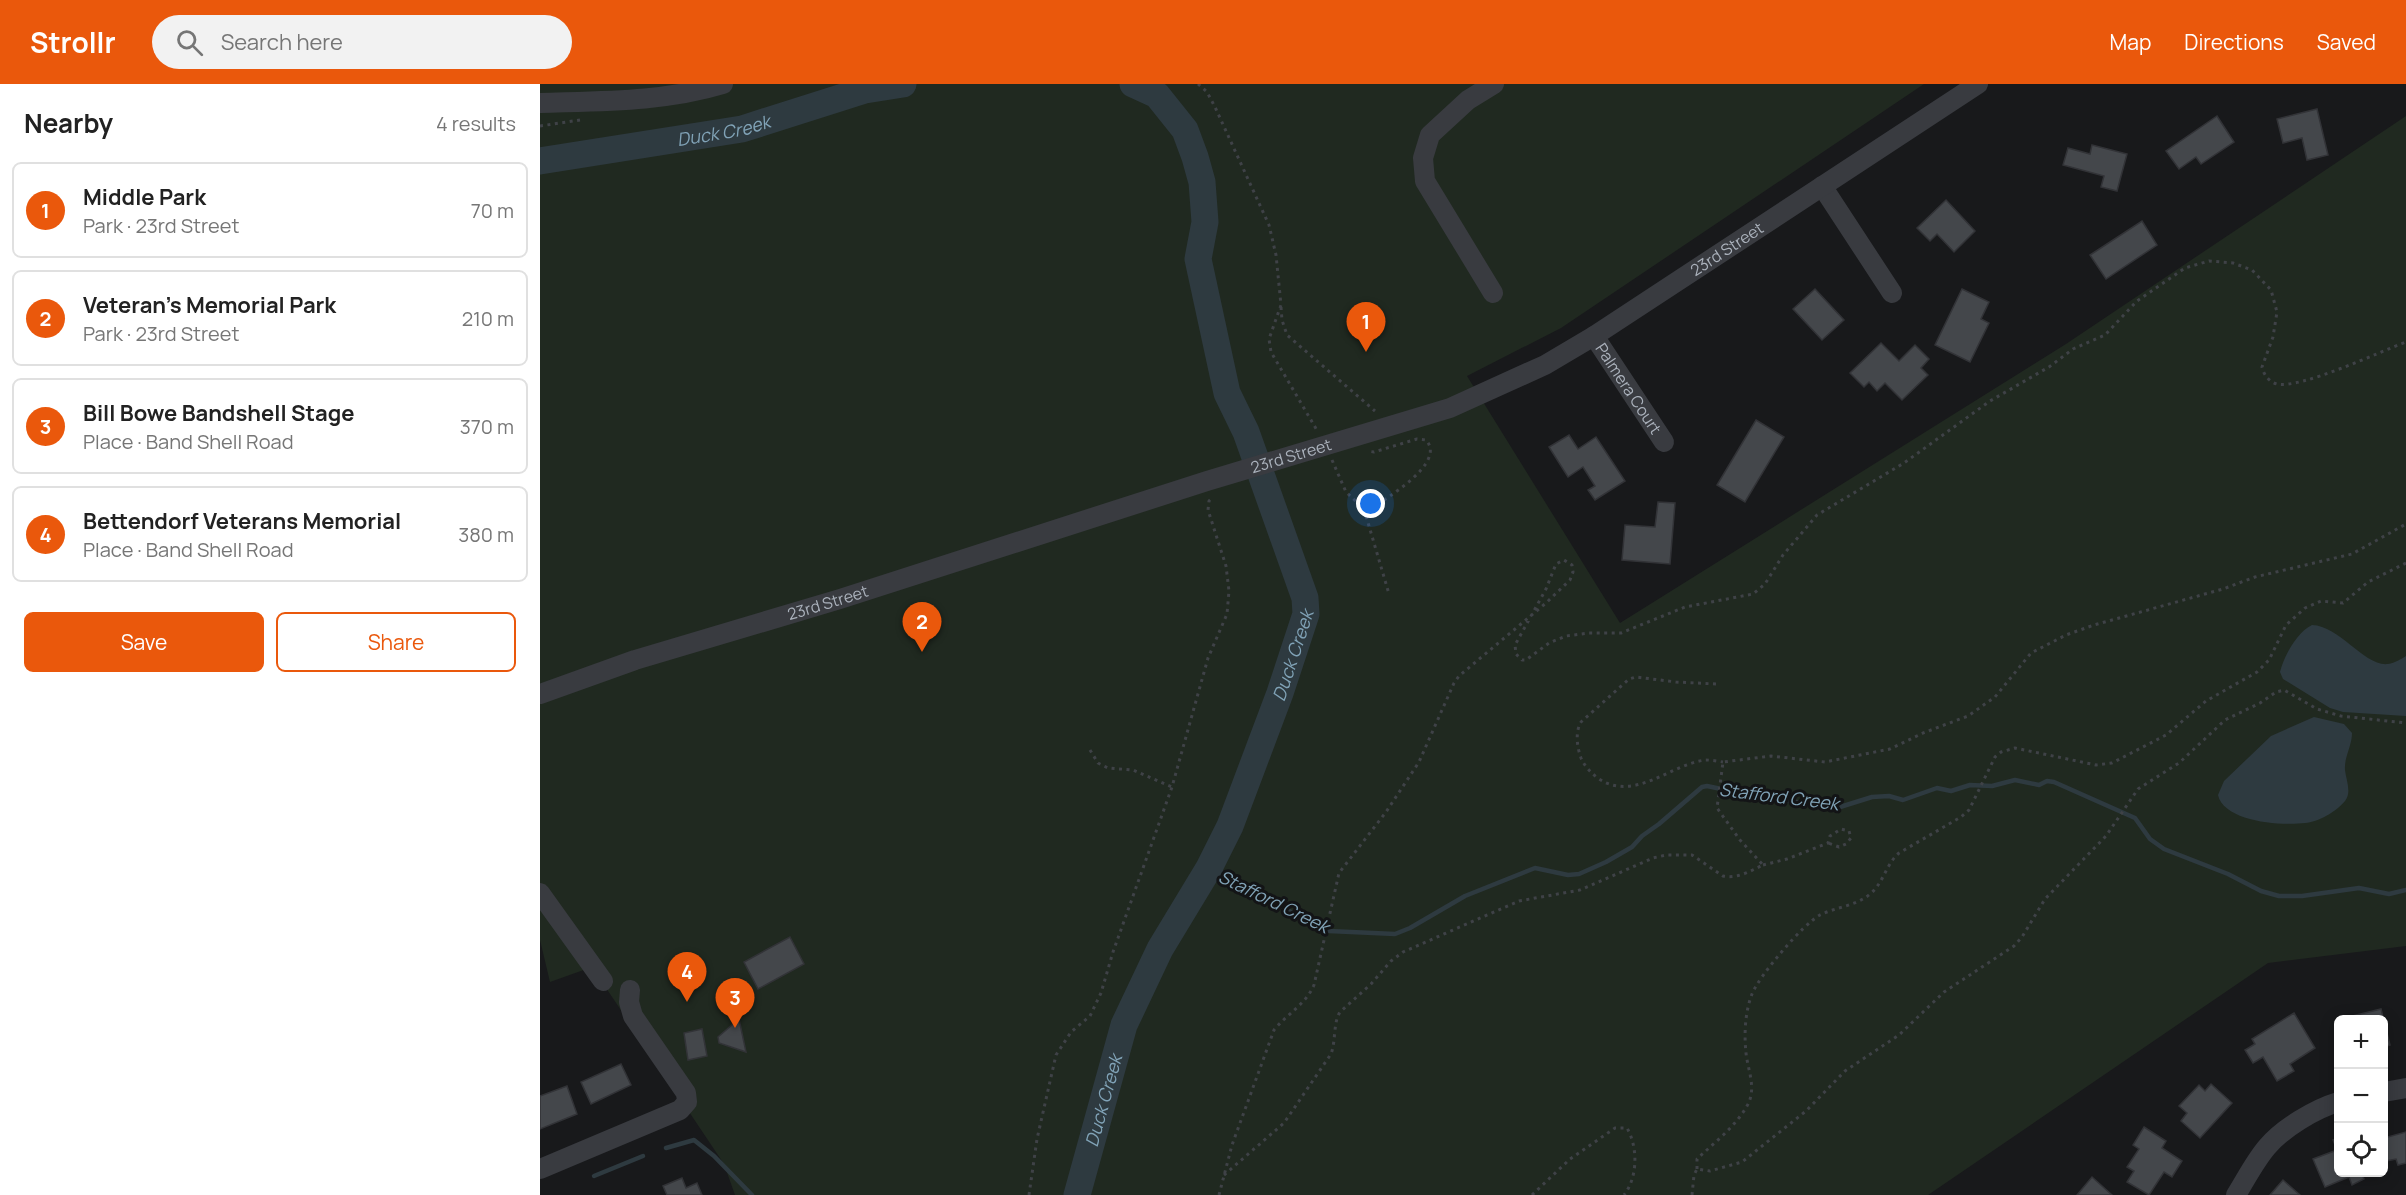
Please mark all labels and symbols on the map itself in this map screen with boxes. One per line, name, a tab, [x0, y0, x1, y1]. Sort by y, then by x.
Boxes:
water label: Duck Creek	[675, 108, 776, 151]
street label: 23rd Street	[1686, 217, 1768, 281]
pin: 1	[1346, 302, 1386, 352]
street label: Palmera Court	[1591, 339, 1667, 438]
street label: 23rd Street	[1248, 433, 1334, 478]
your location	[1356, 489, 1385, 518]
street label: 23rd Street	[785, 580, 871, 625]
pin: 2	[902, 602, 941, 652]
water label: Duck Creek	[1266, 604, 1320, 704]
water label: Stafford Creek	[1718, 777, 1843, 816]
water label: Stafford Creek	[1215, 864, 1336, 939]
pin: 4	[668, 952, 706, 1002]
pin: 3	[716, 978, 754, 1028]
water label: Duck Creek	[1079, 1049, 1128, 1149]

